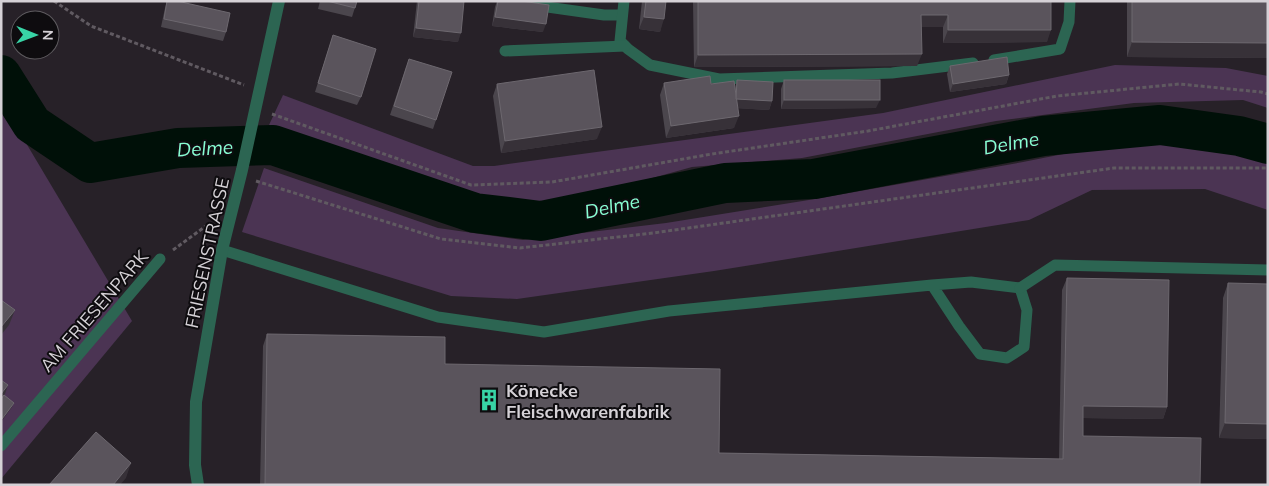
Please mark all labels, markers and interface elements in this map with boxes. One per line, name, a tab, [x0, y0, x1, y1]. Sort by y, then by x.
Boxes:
north arrow	[10, 10, 60, 60]
text: N	[39, 30, 57, 41]
water label: Delme	[981, 126, 1041, 160]
water label: Delme	[176, 135, 234, 161]
street label: FRIESENSTRASSE	[180, 176, 234, 330]
water label: Delme	[582, 188, 642, 224]
street label: AM FRIESENPARK	[35, 245, 154, 377]
place label: Könecke Fleischwarenfabrik	[506, 379, 671, 423]
building icon: Könecke Fleischwarenfabrik	[476, 387, 502, 413]

